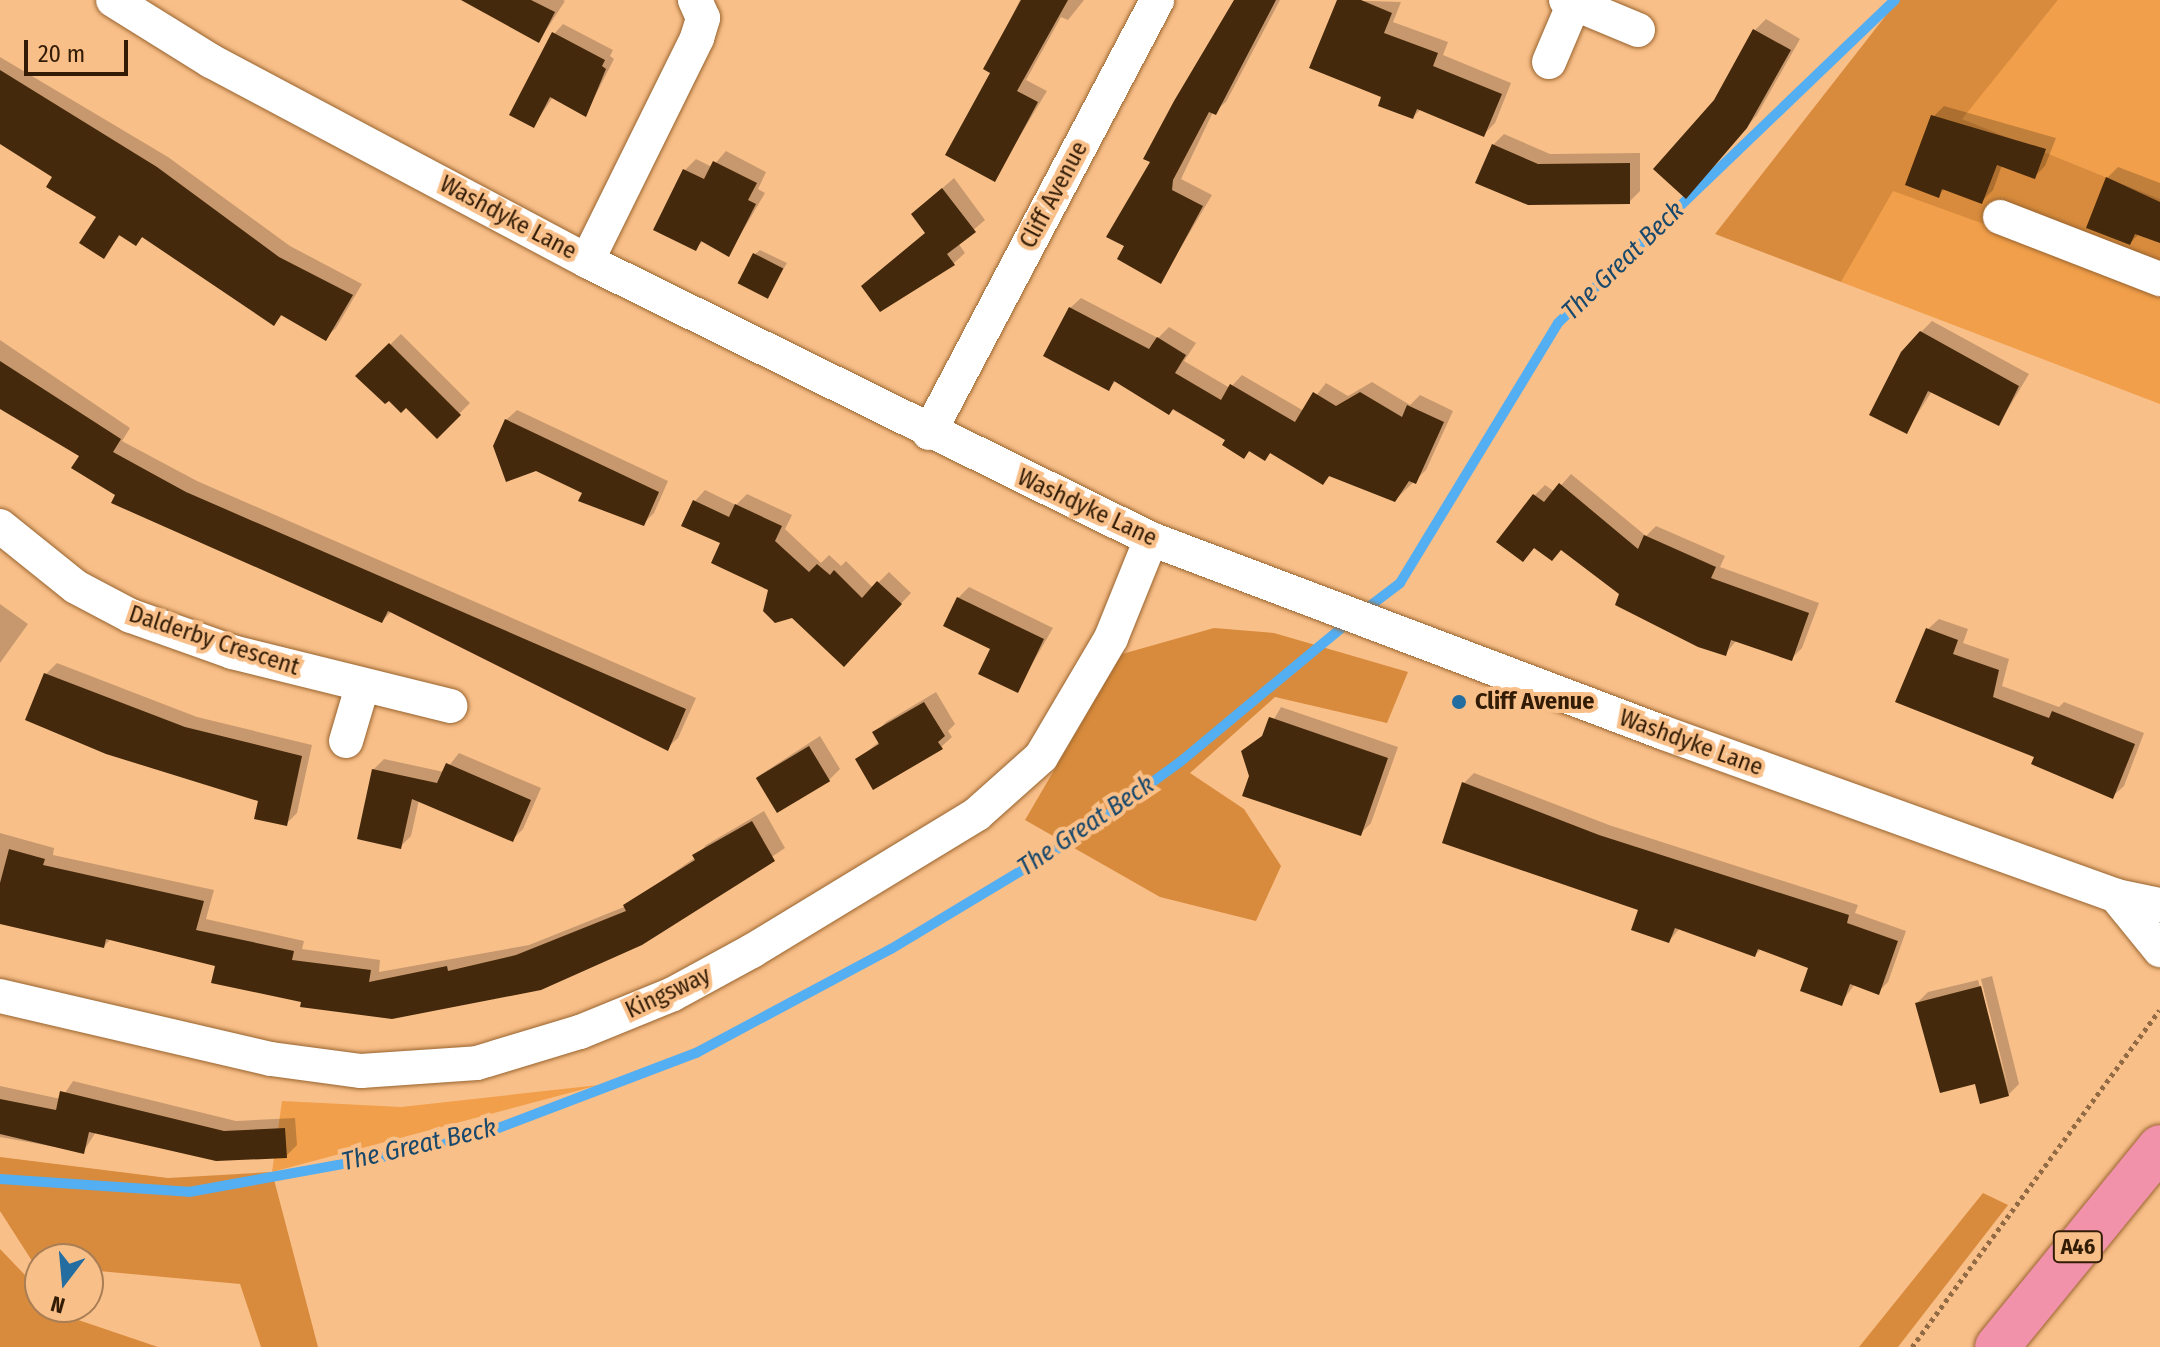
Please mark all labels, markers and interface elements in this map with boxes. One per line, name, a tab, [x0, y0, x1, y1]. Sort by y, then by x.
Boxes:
scale bar	[28, 24, 132, 74]
text: 20 m	[38, 40, 85, 68]
street label: Cliff Avenue	[1014, 137, 1094, 253]
street label: Washdyke Lane	[435, 170, 581, 266]
water label: The Great Beck	[1555, 195, 1691, 327]
street label: Washdyke Lane	[1013, 463, 1161, 553]
street label: Dalderby Crescent	[125, 600, 303, 682]
place label: Cliff Avenue	[1475, 688, 1594, 716]
marker: Cliff Avenue	[1450, 693, 1468, 711]
street label: Washdyke Lane	[1615, 704, 1767, 782]
water label: The Great Beck	[1012, 769, 1160, 883]
street label: Kingsway	[621, 961, 715, 1025]
water label: The Great Beck	[339, 1112, 499, 1178]
road number: A46	[2052, 1229, 2104, 1265]
north arrow	[24, 1243, 104, 1323]
text: N	[48, 1290, 68, 1319]

